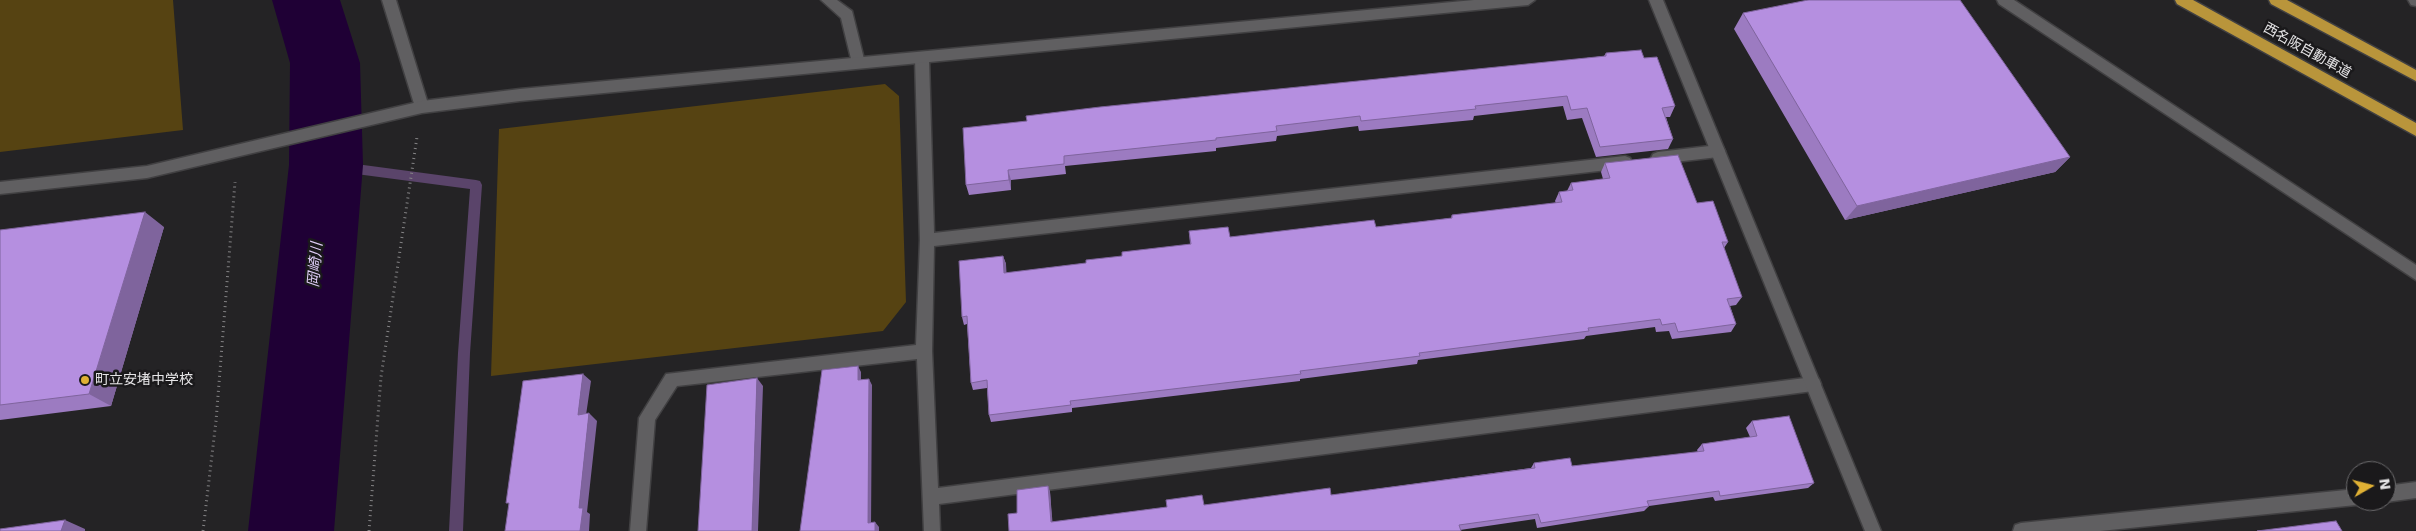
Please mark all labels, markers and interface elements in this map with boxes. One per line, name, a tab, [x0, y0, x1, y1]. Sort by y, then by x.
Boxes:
street label: 西名阪自動車道	[2260, 20, 2354, 82]
water label: 岡崎川	[305, 242, 327, 288]
place label: 町立安堵中学校	[95, 372, 193, 388]
marker: 町立安堵中学校	[79, 374, 91, 386]
north arrow	[2346, 461, 2396, 511]
text: N	[2376, 477, 2394, 491]

